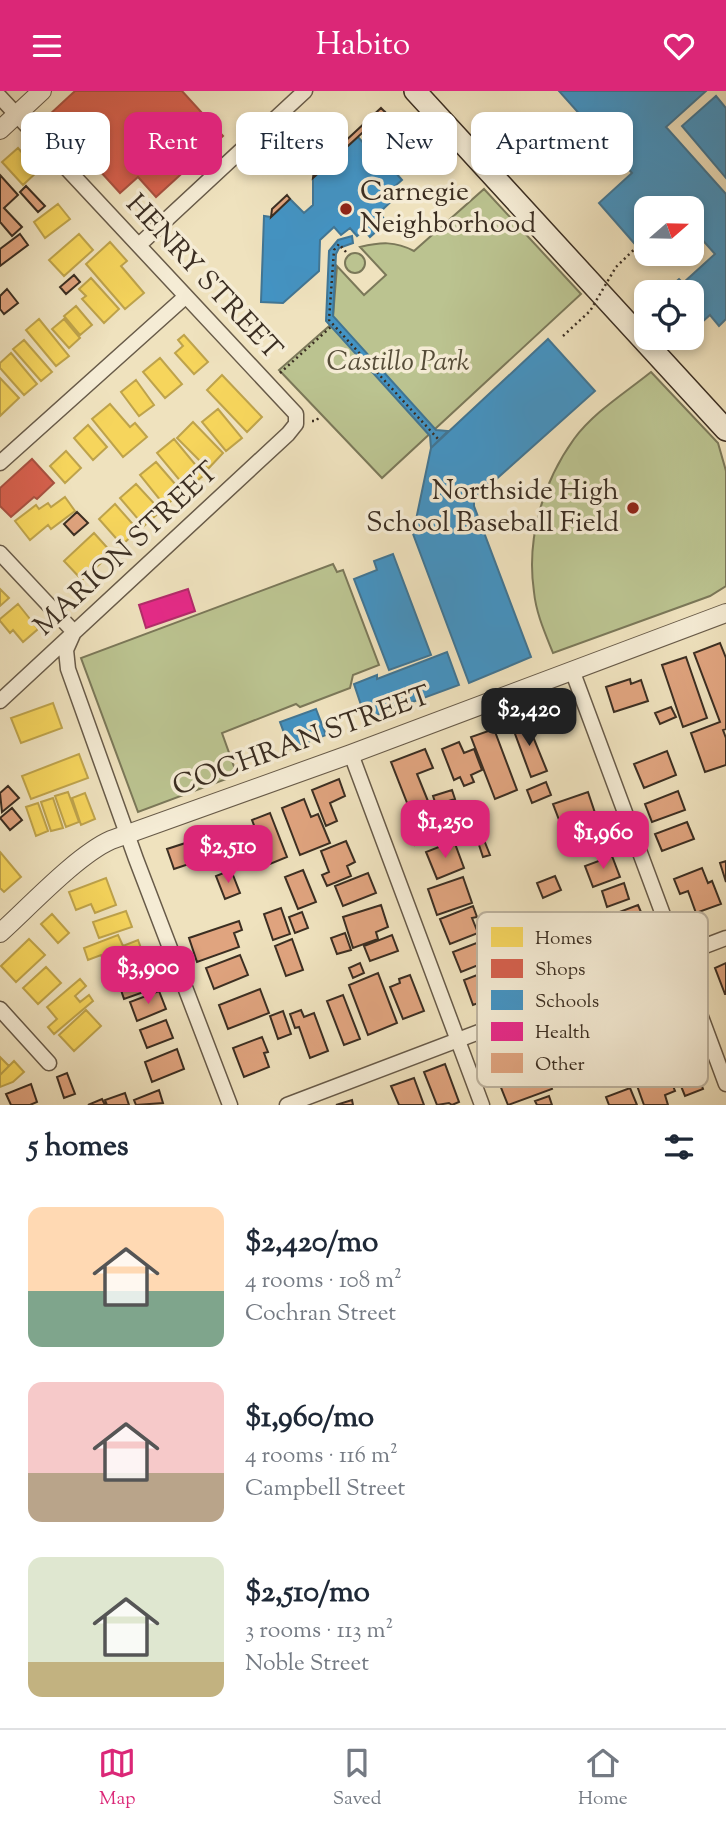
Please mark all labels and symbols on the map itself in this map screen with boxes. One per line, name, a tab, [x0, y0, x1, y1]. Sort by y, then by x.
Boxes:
place label: Carnegie Neighborhood	[360, 173, 536, 245]
street label: HENRY STREET	[115, 186, 291, 370]
north arrow	[634, 196, 704, 266]
marker: Carnegie Neighborhood	[338, 201, 354, 217]
park label: Castillo Park	[327, 343, 470, 383]
street label: MARION STREET	[26, 453, 228, 646]
place label: Northside High School Baseball Field	[366, 472, 619, 544]
marker: Northside High School Baseball Field	[625, 500, 641, 516]
street label: COCHRAN STREET	[167, 677, 437, 807]
pin: $2,420	[472, 689, 586, 748]
pin: $1,250	[388, 801, 502, 860]
pin: $1,960	[546, 811, 660, 871]
pin: $2,510	[171, 825, 285, 885]
legend	[477, 912, 708, 1087]
text: Homes	[535, 926, 592, 953]
pin: $3,900	[91, 947, 205, 1006]
text: Shops	[535, 957, 586, 984]
text: Schools	[535, 989, 599, 1016]
text: Health	[535, 1020, 590, 1047]
text: Other	[535, 1052, 585, 1079]

